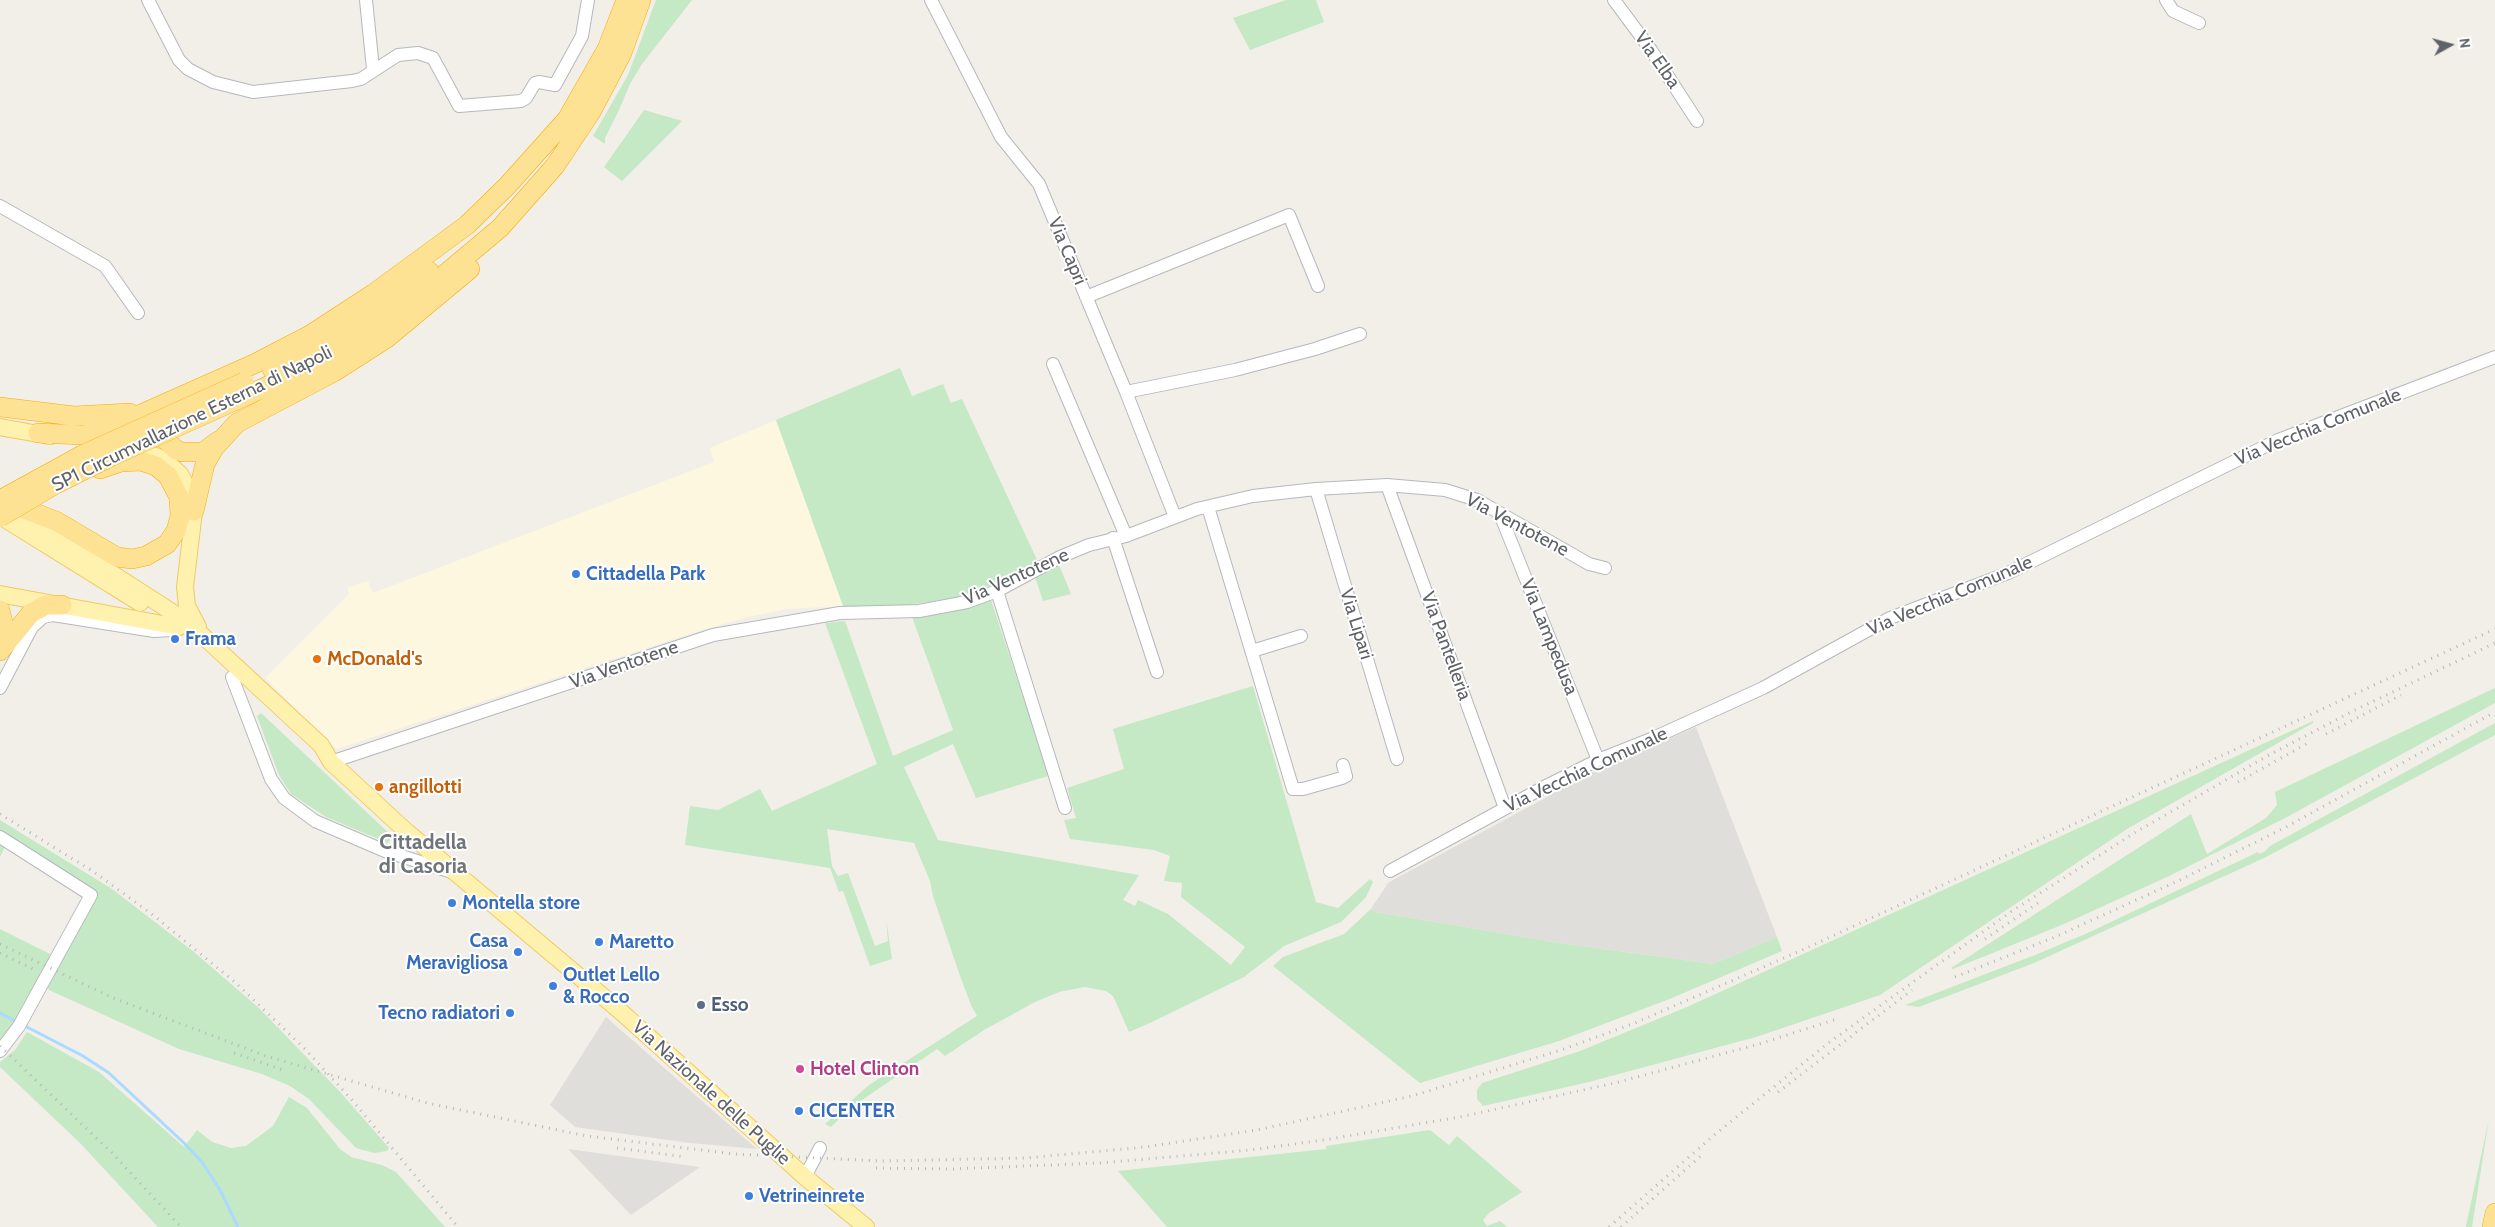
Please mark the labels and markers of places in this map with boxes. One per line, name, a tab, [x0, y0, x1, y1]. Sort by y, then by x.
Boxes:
place label: Cittadella Park	[586, 563, 705, 585]
marker: Cittadella Park	[570, 568, 582, 580]
place label: Frama	[185, 628, 236, 650]
marker: Frama	[169, 633, 181, 645]
place label: McDonald's	[327, 648, 422, 670]
marker: McDonald's	[311, 653, 323, 665]
place label: angillotti	[389, 776, 462, 798]
marker: angillotti	[373, 781, 385, 793]
place label: Montella store	[462, 892, 580, 914]
marker: Montella store	[446, 897, 458, 909]
place label: Casa Meravigliosa	[406, 930, 508, 974]
place label: Maretto	[609, 931, 674, 953]
marker: Maretto	[593, 936, 605, 948]
marker: Casa Meravigliosa	[512, 946, 524, 958]
place label: Outlet Lello & Rocco	[563, 964, 660, 1008]
marker: Outlet Lello & Rocco	[547, 980, 559, 992]
place label: Esso	[711, 994, 749, 1016]
marker: Esso	[695, 999, 707, 1011]
place label: Tecno radiatori	[378, 1002, 500, 1024]
marker: Tecno radiatori	[504, 1007, 516, 1019]
place label: Hotel Clinton	[810, 1058, 919, 1080]
marker: Hotel Clinton	[794, 1063, 806, 1075]
place label: CICENTER	[809, 1100, 895, 1122]
marker: CICENTER	[793, 1105, 805, 1117]
place label: Vetrineinrete	[759, 1185, 864, 1207]
marker: Vetrineinrete	[743, 1190, 755, 1202]

